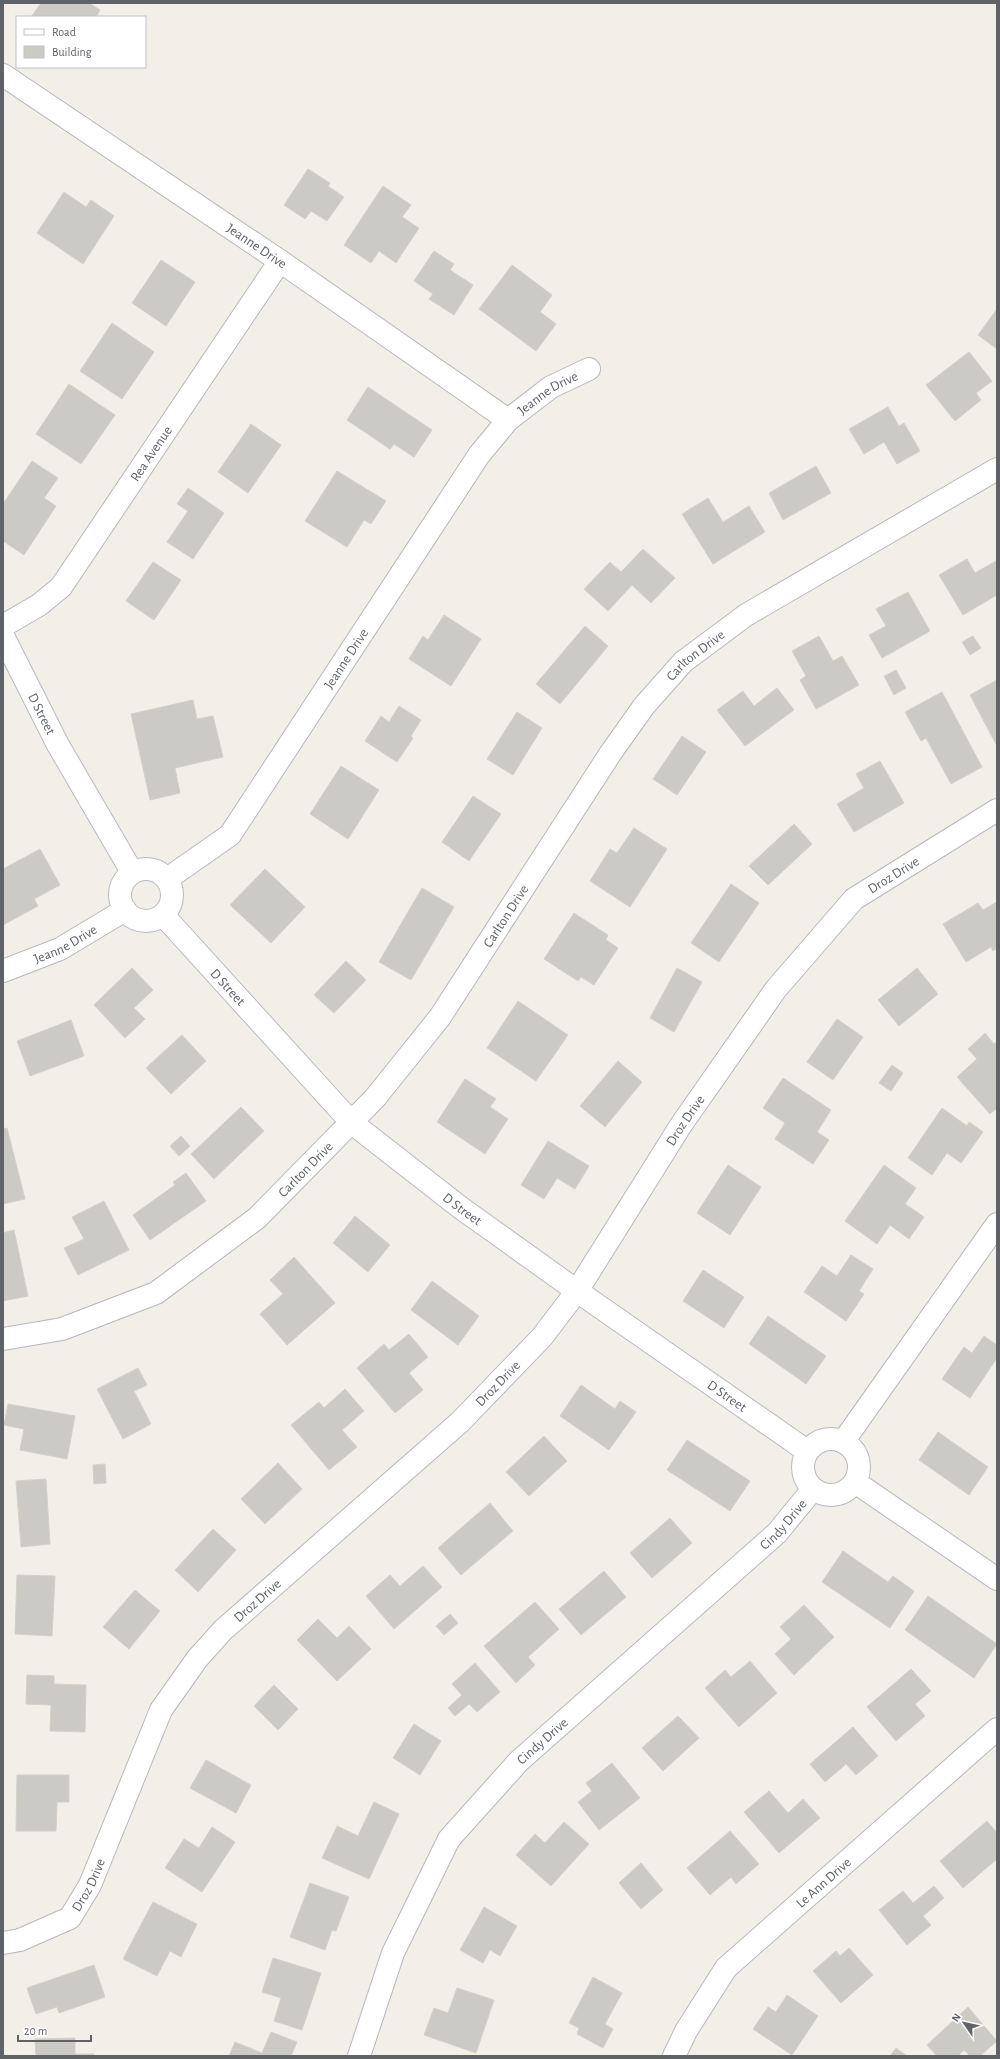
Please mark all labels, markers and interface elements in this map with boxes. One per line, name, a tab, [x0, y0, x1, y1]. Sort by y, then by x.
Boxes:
legend	[16, 16, 146, 68]
text: Road	[52, 26, 76, 38]
text: Building	[52, 46, 92, 58]
street label: Jeanne Drive	[224, 221, 289, 272]
street label: Jeanne Drive	[515, 369, 580, 418]
street label: Rea Avenue	[128, 424, 175, 484]
street label: Jeanne Drive	[322, 626, 371, 692]
street label: Carlton Drive	[664, 628, 727, 684]
street label: D Street	[25, 691, 58, 738]
street label: Droz Drive	[866, 854, 922, 897]
street label: Carlton Drive	[481, 883, 532, 950]
street label: Jeanne Drive	[32, 923, 100, 966]
street label: D Street	[207, 966, 248, 1009]
street label: Droz Drive	[664, 1093, 708, 1148]
street label: Carlton Drive	[276, 1139, 336, 1200]
street label: D Street	[440, 1191, 484, 1229]
street label: Droz Drive	[473, 1358, 523, 1409]
street label: D Street	[705, 1378, 749, 1415]
street label: Cindy Drive	[757, 1497, 810, 1553]
street label: Droz Drive	[231, 1577, 284, 1625]
street label: Cindy Drive	[515, 1715, 571, 1767]
street label: Le Ann Drive	[794, 1855, 854, 1911]
street label: Droz Drive	[70, 1857, 108, 1914]
north arrow	[944, 2003, 984, 2043]
text: N	[949, 2011, 963, 2024]
scale bar	[18, 2017, 91, 2043]
text: 20 m	[24, 2025, 47, 2037]

